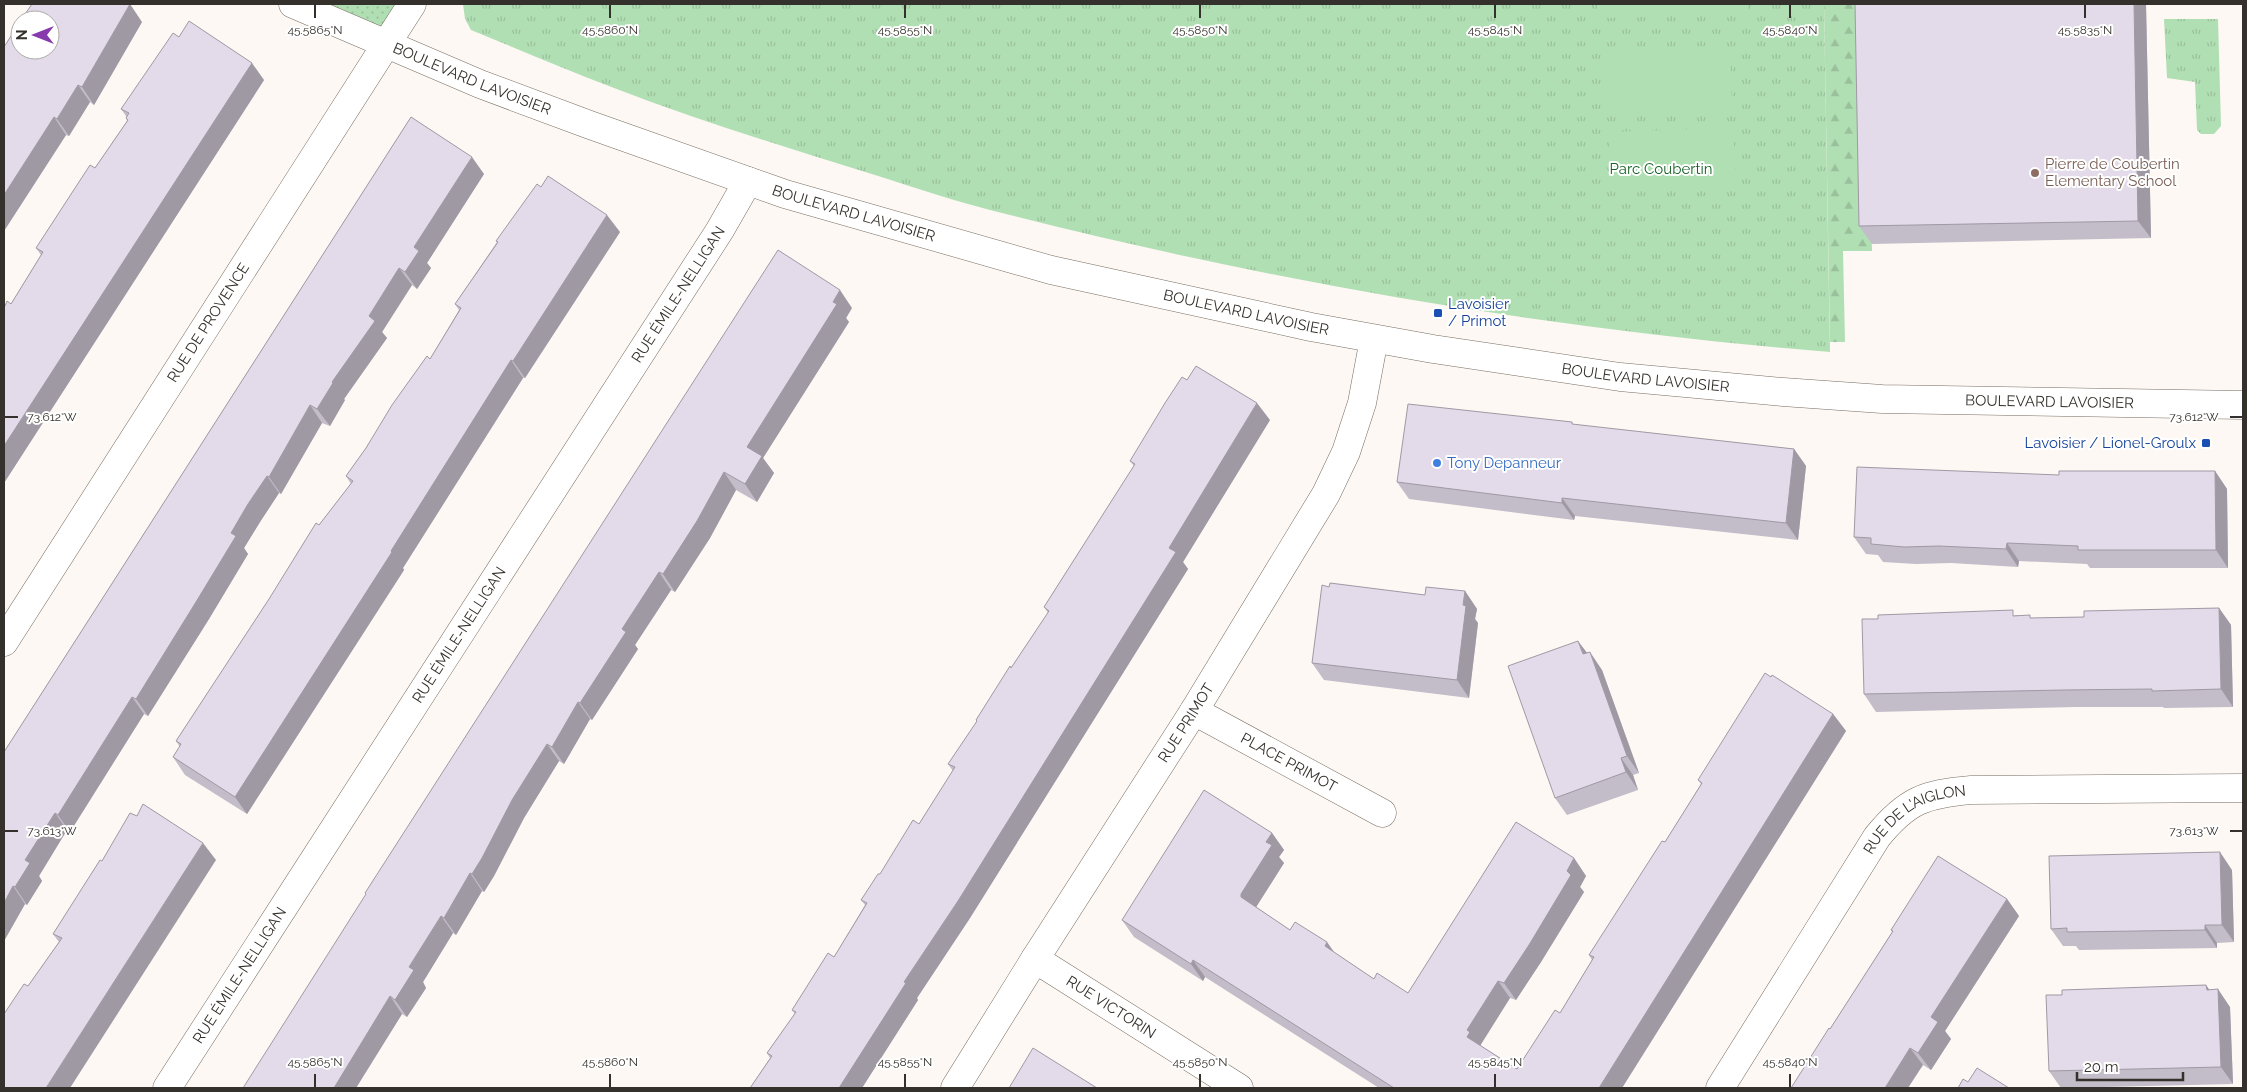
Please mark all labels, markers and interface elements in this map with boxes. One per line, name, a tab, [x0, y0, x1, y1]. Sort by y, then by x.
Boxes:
north arrow	[10, 10, 60, 60]
text: 45.5865°N	[287, 23, 343, 37]
text: 45.5860°N	[582, 23, 638, 37]
text: 45.5855°N	[878, 23, 932, 37]
text: 45.5850°N	[1172, 23, 1228, 37]
text: 45.5845°N	[1468, 23, 1522, 37]
text: 45.5840°N	[1762, 23, 1818, 37]
text: 45.5835°N	[2058, 23, 2112, 37]
text: N	[14, 30, 30, 40]
street label: BOULEVARD LAVOISIER	[390, 39, 554, 119]
place label: Pierre de Coubertin Elementary School	[2045, 155, 2180, 190]
park label: Parc Coubertin	[1610, 160, 1713, 178]
marker: Pierre de Coubertin Elementary School	[2029, 167, 2041, 179]
street label: BOULEVARD LAVOISIER	[770, 181, 937, 246]
street label: RUE ÉMILE-NELLIGAN	[628, 223, 729, 366]
street label: RUE DE PROVENCE	[163, 260, 253, 386]
street label: BOULEVARD LAVOISIER	[1162, 286, 1331, 339]
place label: Lavoisier / Primot	[1448, 295, 1510, 330]
marker: Lavoisier / Primot	[1432, 307, 1444, 319]
street label: BOULEVARD LAVOISIER	[1560, 359, 1731, 396]
street label: BOULEVARD LAVOISIER	[1965, 391, 2134, 412]
text: 73.612°W	[27, 410, 77, 424]
text: 73.612°W	[2169, 410, 2219, 424]
place label: Lavoisier / Lionel-Groulx	[2025, 434, 2196, 452]
marker: Lavoisier / Lionel-Groulx	[2200, 437, 2212, 449]
place label: Tony Depanneur	[1447, 454, 1562, 472]
marker: Tony Depanneur	[1431, 457, 1443, 469]
street label: RUE ÉMILE-NELLIGAN	[408, 563, 510, 707]
street label: RUE PRIMOT	[1154, 680, 1218, 766]
street label: PLACE PRIMOT	[1238, 729, 1340, 796]
street label: RUE DE L'AIGLON	[1860, 781, 1967, 857]
text: 73.613°W	[27, 824, 77, 838]
text: 73.613°W	[2169, 824, 2219, 838]
street label: RUE ÉMILE-NELLIGAN	[189, 904, 290, 1047]
street label: RUE VICTORIN	[1063, 972, 1159, 1042]
scale bar	[2077, 1050, 2183, 1082]
text: 45.5865°N	[287, 1055, 343, 1069]
text: 45.5860°N	[582, 1055, 638, 1069]
text: 45.5855°N	[878, 1055, 932, 1069]
text: 45.5850°N	[1172, 1055, 1228, 1069]
text: 45.5845°N	[1468, 1055, 1522, 1069]
text: 45.5840°N	[1762, 1055, 1818, 1069]
text: 20 m	[2084, 1058, 2119, 1076]

